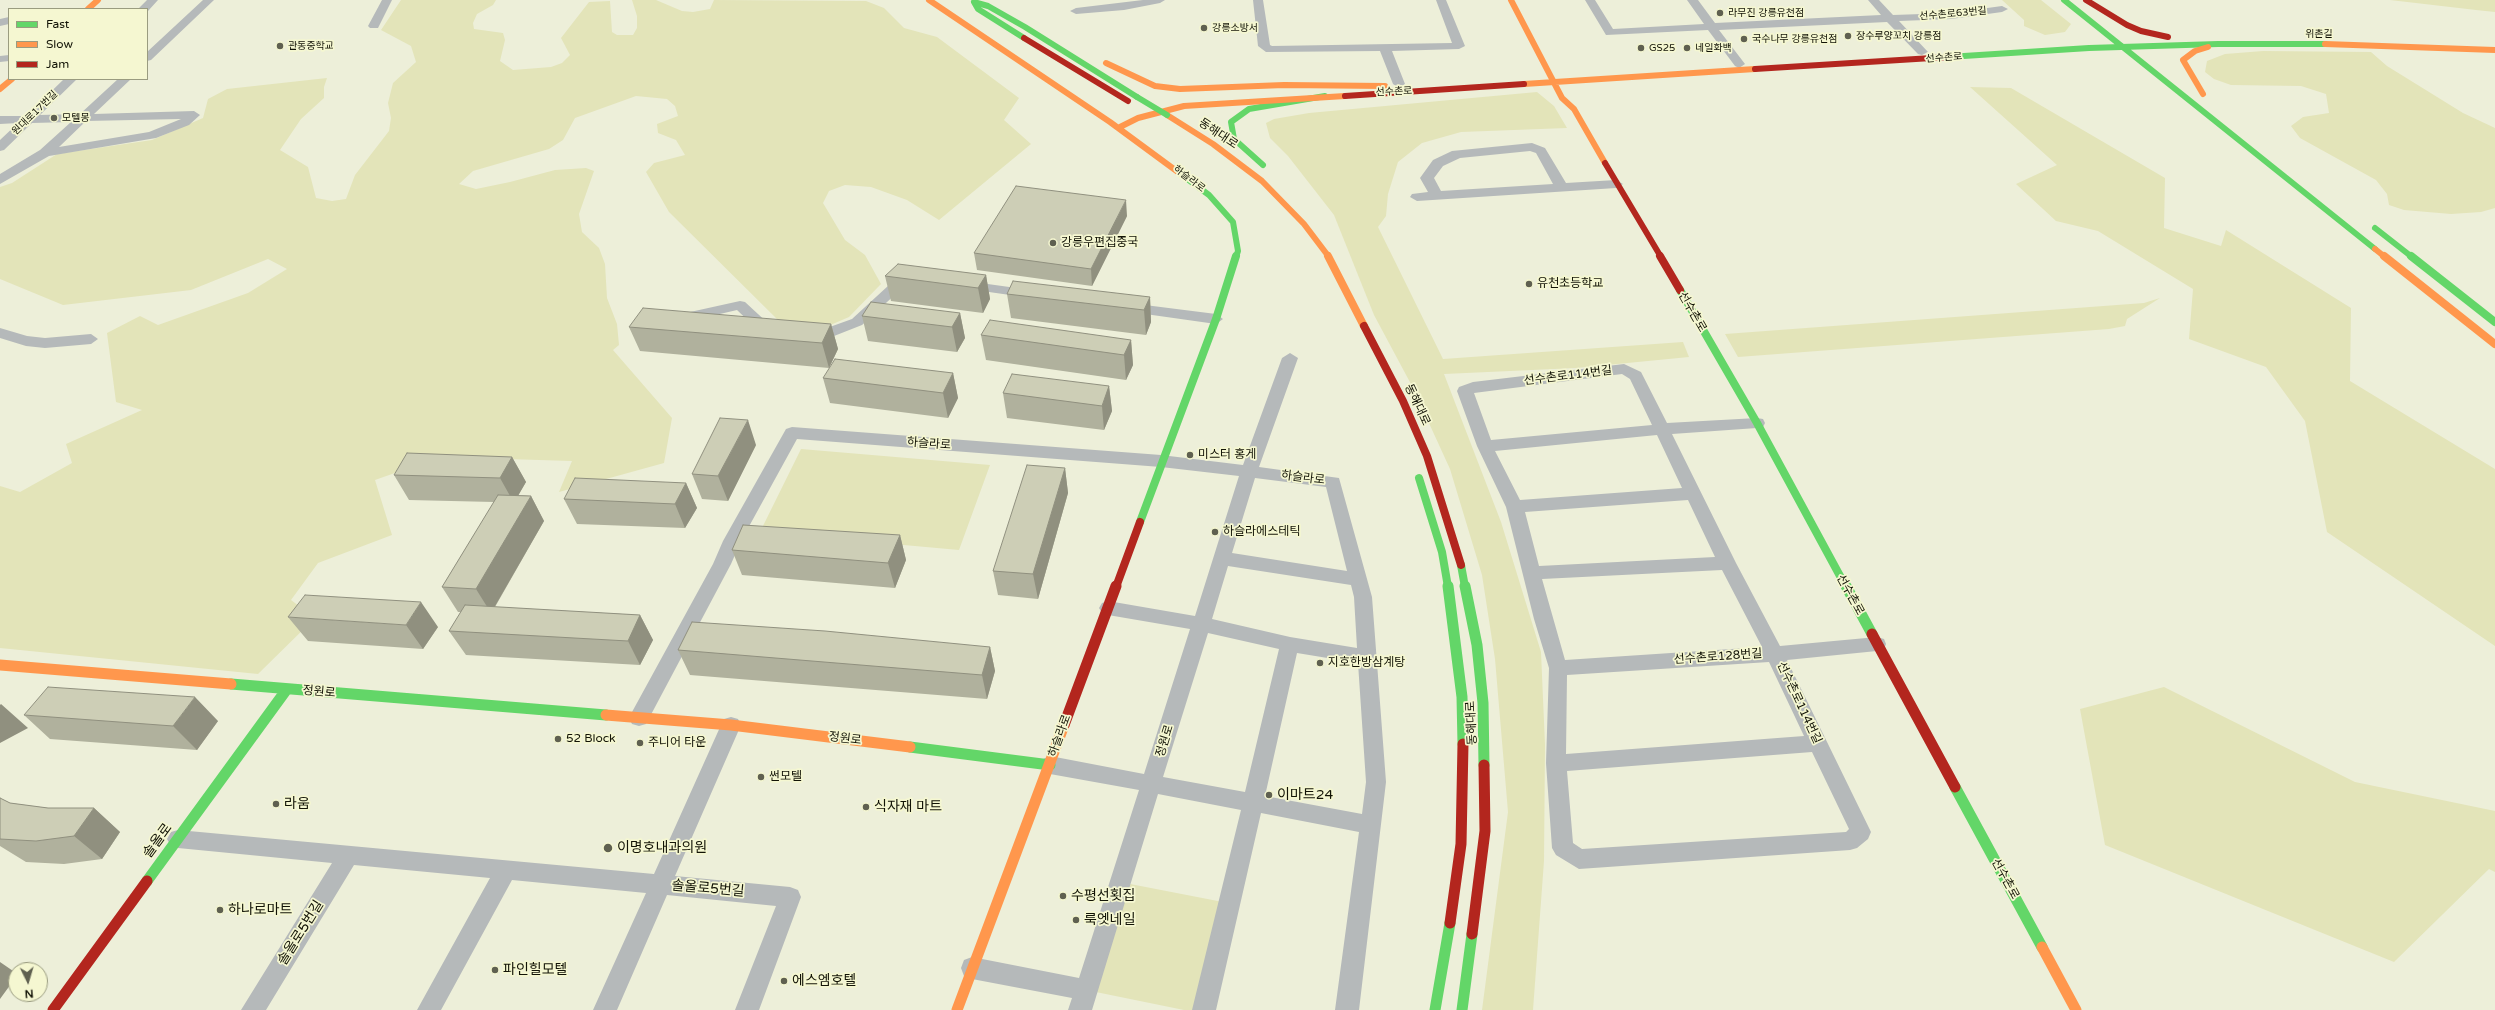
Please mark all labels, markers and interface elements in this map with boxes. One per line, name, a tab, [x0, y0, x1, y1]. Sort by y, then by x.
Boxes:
street label: 선수촌로63번길	[1919, 5, 1987, 23]
place label: 라무진 강릉유천점	[1728, 7, 1804, 19]
legend	[8, 8, 148, 80]
marker: 라무진 강릉유천점	[1715, 8, 1725, 18]
text: Fast	[46, 17, 69, 31]
place label: 강릉소방서	[1212, 22, 1258, 34]
marker: 강릉소방서	[1199, 23, 1209, 33]
street label: 위촌길	[2305, 28, 2333, 40]
place label: 장수루양꼬치 강릉점	[1856, 30, 1941, 42]
marker: 장수루양꼬치 강릉점	[1843, 31, 1853, 41]
place label: 국수나무 강릉유천점	[1752, 33, 1837, 45]
marker: 국수나무 강릉유천점	[1739, 34, 1749, 44]
text: Slow	[46, 37, 73, 51]
place label: 관동중학교	[288, 40, 334, 52]
marker: 관동중학교	[275, 41, 285, 51]
place label: GS25	[1649, 42, 1675, 54]
place label: 네일화백	[1695, 42, 1732, 54]
marker: GS25	[1636, 43, 1646, 53]
marker: 네일화백	[1682, 43, 1692, 53]
street label: 선수촌로	[1925, 51, 1963, 65]
text: Jam	[46, 57, 69, 71]
street label: 선수촌로	[1375, 85, 1413, 99]
street label: 원대로17번길	[10, 88, 60, 138]
place label: 모텔몽	[62, 112, 90, 124]
marker: 모텔몽	[49, 113, 59, 123]
street label: 동해대로	[1196, 116, 1240, 152]
street label: 하슬라로	[1171, 163, 1207, 195]
place label: 강릉우편집중국	[1061, 236, 1138, 250]
marker: 강릉우편집중국	[1048, 238, 1058, 248]
place label: 유천초등학교	[1537, 277, 1603, 291]
marker: 유천초등학교	[1524, 279, 1534, 289]
street label: 선수촌로	[1675, 289, 1709, 335]
street label: 선수촌로114번길	[1523, 363, 1613, 389]
street label: 동해대로	[1401, 382, 1433, 428]
street label: 하슬라로	[906, 435, 952, 453]
place label: 미스터 홍게	[1198, 448, 1256, 462]
marker: 미스터 홍게	[1185, 450, 1195, 460]
street label: 하슬라로	[1280, 468, 1326, 488]
place label: 하슬라에스테틱	[1223, 525, 1300, 539]
marker: 하슬라에스테틱	[1210, 527, 1220, 537]
street label: 선수촌로	[1833, 572, 1867, 618]
street label: 선수촌로128번길	[1673, 647, 1763, 667]
place label: 지호한방삼계탕	[1328, 656, 1405, 670]
marker: 지호한방삼계탕	[1315, 658, 1325, 668]
street label: 선수촌로114번길	[1774, 660, 1824, 746]
street label: 정원로	[302, 683, 336, 701]
street label: 동해대로	[1464, 701, 1480, 745]
street label: 하슬라로	[1046, 713, 1074, 759]
street label: 정원로	[1153, 723, 1177, 759]
street label: 정원로	[828, 730, 862, 748]
place label: 52 Block	[566, 732, 616, 746]
marker: 52 Block	[553, 734, 563, 744]
place label: 주니어 타운	[648, 736, 706, 750]
marker: 주니어 타운	[635, 738, 645, 748]
place label: 썬모텔	[769, 770, 802, 784]
marker: 썬모텔	[756, 772, 766, 782]
place label: 이마트24	[1277, 787, 1333, 803]
marker: 이마트24	[1264, 790, 1274, 800]
place label: 라움	[284, 796, 310, 812]
marker: 라움	[271, 799, 281, 809]
place label: 식자재 마트	[874, 799, 942, 815]
marker: 식자재 마트	[861, 802, 871, 812]
street label: 솔올로	[140, 820, 176, 862]
place label: 이명호내과의원	[617, 840, 707, 856]
marker: 이명호내과의원	[602, 842, 614, 854]
street label: 선수촌로	[1988, 856, 2022, 902]
street label: 솔올로5번길	[671, 877, 745, 901]
place label: 수평선횟집	[1071, 888, 1135, 904]
marker: 수평선횟집	[1058, 891, 1068, 901]
street label: 솔올로5번길	[274, 898, 328, 968]
place label: 하나로마트	[228, 902, 292, 918]
marker: 하나로마트	[215, 905, 225, 915]
place label: 룩엣네일	[1084, 912, 1136, 928]
marker: 룩엣네일	[1071, 915, 1081, 925]
north arrow	[8, 962, 48, 1002]
place label: 파인힐모텔	[503, 962, 567, 978]
marker: 파인힐모텔	[490, 965, 500, 975]
place label: 에스엠호텔	[792, 973, 856, 989]
marker: 에스엠호텔	[779, 976, 789, 986]
text: N	[24, 987, 34, 1000]

